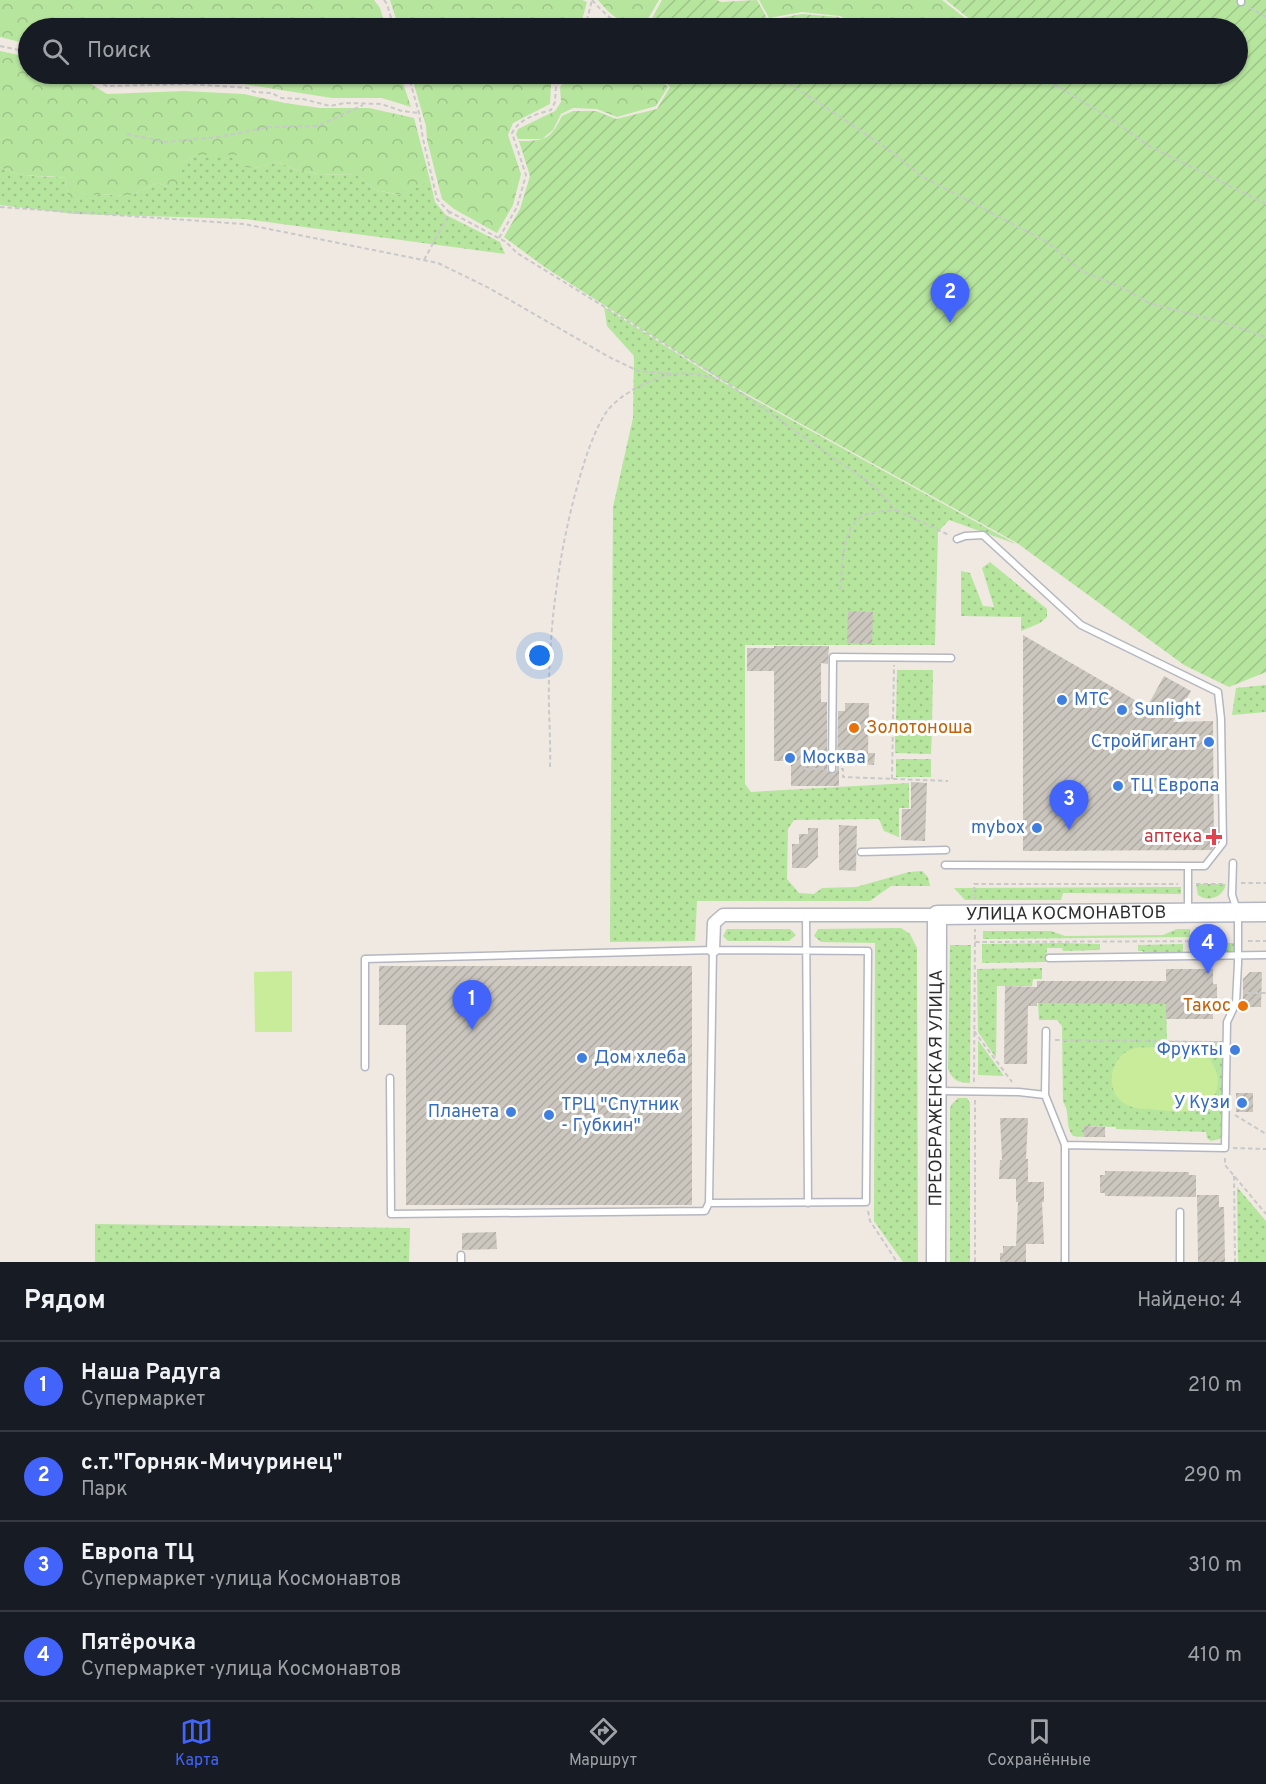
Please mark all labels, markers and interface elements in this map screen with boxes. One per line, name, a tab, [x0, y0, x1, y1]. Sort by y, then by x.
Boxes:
search box	[18, 18, 1248, 84]
icon: search	[39, 35, 72, 68]
text: Поиск	[87, 38, 151, 65]
pin: 2	[930, 274, 970, 323]
your location	[525, 641, 554, 670]
place label: МТС	[1074, 689, 1110, 712]
marker: МТС	[1055, 693, 1069, 707]
place label: Sunlight	[1134, 699, 1201, 722]
marker: Sunlight	[1115, 703, 1129, 717]
place label: Золотоноша	[866, 717, 972, 740]
marker: Золотоноша	[847, 721, 861, 735]
place label: СтройГигант	[1091, 731, 1197, 754]
marker: СтройГигант	[1202, 735, 1216, 749]
place label: Москва	[802, 747, 866, 770]
marker: Москва	[783, 751, 797, 765]
place label: ТЦ Европа	[1130, 775, 1219, 798]
marker: ТЦ Европа	[1111, 779, 1125, 793]
pin: 3	[1050, 780, 1088, 830]
place label: mybox	[971, 817, 1025, 840]
marker: mybox	[1030, 821, 1044, 835]
place label: аптека	[1144, 826, 1202, 849]
marker: аптека	[1207, 830, 1221, 844]
street label: УЛИЦА КОСМОНАВТОВ	[966, 901, 1166, 926]
pin: 4	[1188, 924, 1228, 974]
street label: ПРЕОБРАЖЕНСКАЯ УЛИЦА	[925, 969, 948, 1207]
pin: 1	[452, 980, 492, 1030]
place label: Такос	[1183, 995, 1231, 1018]
marker: Такос	[1236, 999, 1250, 1013]
place label: Фрукты	[1157, 1039, 1223, 1062]
marker: Фрукты	[1228, 1043, 1242, 1057]
place label: Дом хлеба	[594, 1047, 686, 1070]
marker: Дом хлеба	[575, 1051, 589, 1065]
place label: У Кузи	[1174, 1092, 1230, 1115]
place label: ТРЦ "Спутник - Губкин"	[561, 1094, 679, 1138]
marker: У Кузи	[1235, 1096, 1249, 1110]
place label: Планета	[428, 1101, 499, 1124]
marker: Планета	[504, 1105, 518, 1119]
marker: ТРЦ "Спутник - Губкин"	[542, 1108, 556, 1122]
text: Рядом	[24, 1285, 106, 1318]
text: Найдено: 4	[1137, 1288, 1242, 1314]
text: Наша Радуга	[81, 1360, 221, 1387]
text: 1	[40, 1373, 48, 1399]
text: 210 m	[1188, 1373, 1242, 1399]
text: Супермаркет	[81, 1387, 205, 1413]
text: с.т."Горняк-Мичуринец"	[81, 1450, 343, 1477]
text: 2	[37, 1463, 50, 1489]
text: 290 m	[1184, 1463, 1242, 1489]
text: Парк	[81, 1477, 128, 1503]
text: Европа ТЦ	[81, 1540, 194, 1567]
text: 3	[38, 1553, 50, 1579]
text: 310 m	[1188, 1553, 1242, 1579]
text: Супермаркет · улица Космонавтов	[81, 1567, 401, 1593]
text: Пятёрочка	[81, 1630, 196, 1657]
text: 4	[37, 1643, 50, 1669]
text: 410 m	[1188, 1643, 1242, 1669]
text: Супермаркет · улица Космонавтов	[81, 1657, 401, 1683]
tab: Карта	[175, 1715, 219, 1771]
tab: Маршрут	[569, 1715, 637, 1771]
tab: Сохранённые	[987, 1715, 1091, 1771]

